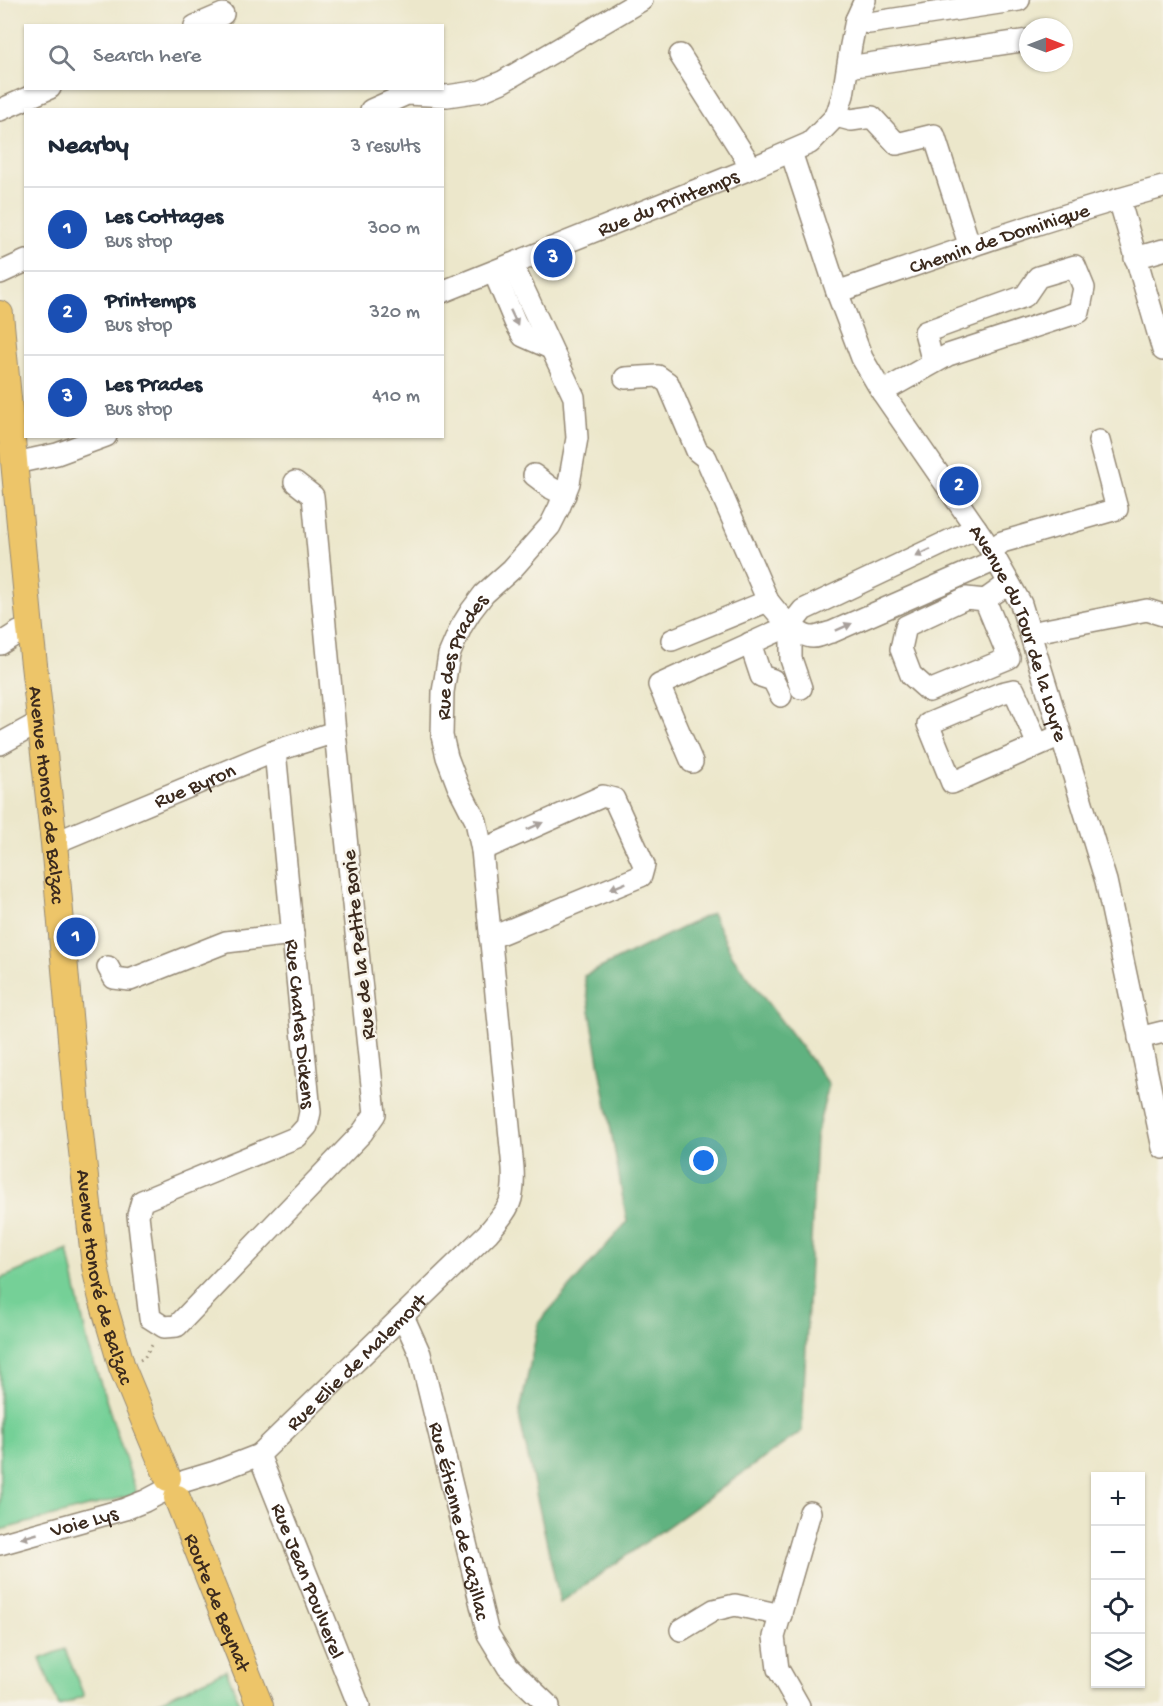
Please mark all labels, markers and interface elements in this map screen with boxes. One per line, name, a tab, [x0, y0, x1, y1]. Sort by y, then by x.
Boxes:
north arrow	[1019, 18, 1073, 72]
search box	[24, 24, 444, 90]
icon: search	[45, 41, 78, 74]
text: Search here	[93, 44, 201, 70]
text: Nearby	[48, 132, 129, 163]
text: 3 results	[351, 136, 420, 159]
street label: Rue du Printemps	[595, 165, 744, 244]
street label: Chemin de Dominique	[907, 199, 1094, 282]
text: Les Cottages	[105, 205, 223, 231]
text: 1	[63, 218, 72, 241]
text: 300 m	[368, 218, 420, 241]
text: Bus stop	[105, 231, 172, 254]
pin: 3	[534, 236, 572, 280]
text: Printemps	[105, 289, 195, 315]
text: 2	[63, 302, 72, 325]
text: 320 m	[370, 302, 420, 325]
one-way arrow	[509, 309, 518, 326]
text: Bus stop	[105, 315, 172, 338]
text: Les Prades	[105, 373, 202, 399]
text: 3	[62, 386, 73, 409]
text: 410 m	[372, 386, 420, 409]
text: Bus stop	[105, 399, 172, 422]
pin: 2	[940, 464, 978, 508]
street label: Avenue du Tour de la Loyre	[961, 521, 1072, 746]
one-way arrow	[914, 548, 931, 557]
street label: Rue des Prades	[433, 589, 496, 720]
one-way arrow	[835, 622, 852, 631]
street label: Avenue Honoré de Balzac	[20, 685, 68, 905]
street label: Rue Byron	[151, 760, 240, 816]
one-way arrow	[527, 821, 545, 831]
street label: Rue de la Petite Borie	[338, 847, 383, 1041]
one-way arrow	[608, 881, 626, 891]
pin: 1	[56, 914, 96, 960]
street label: Rue Charles Dickens	[277, 938, 319, 1111]
your location	[689, 1146, 718, 1175]
street label: Avenue Honoré de Balzac	[68, 1169, 137, 1389]
street label: Rue Elie de Malemort	[282, 1288, 435, 1438]
street label: Rue Étienne de Cazillac	[421, 1420, 493, 1624]
map controls	[1091, 1472, 1145, 1688]
button: +	[1091, 1472, 1145, 1526]
street label: Rue Jean Poulverel	[264, 1500, 348, 1663]
street label: Voie Lys	[47, 1502, 122, 1545]
button: −	[1091, 1526, 1145, 1580]
street label: Route de Beynat	[177, 1531, 255, 1678]
one-way arrow	[20, 1532, 38, 1541]
button: locate	[1091, 1580, 1145, 1634]
button: layers	[1091, 1634, 1145, 1688]

